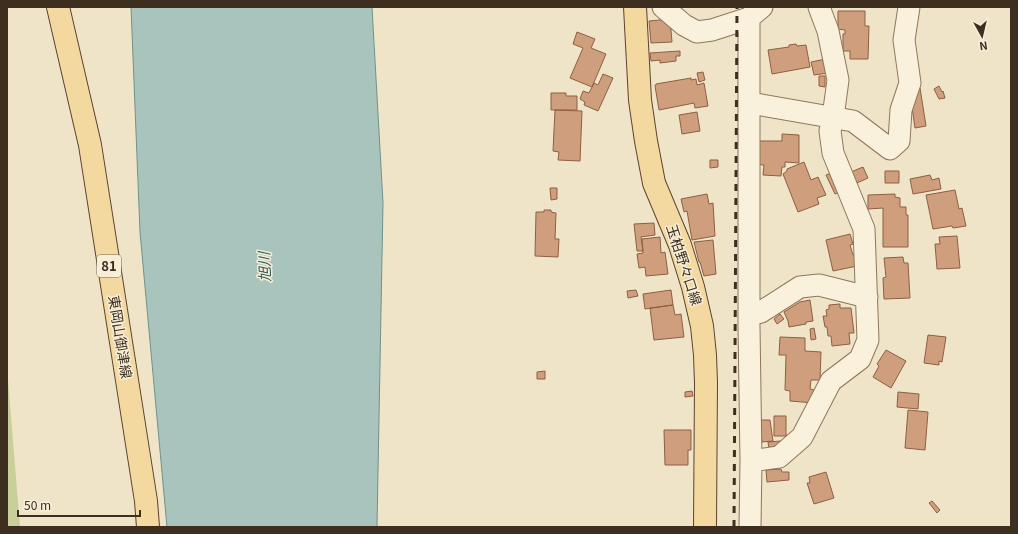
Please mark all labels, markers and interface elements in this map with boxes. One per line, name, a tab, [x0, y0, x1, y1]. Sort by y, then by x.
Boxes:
north arrow	[962, 16, 1002, 56]
text: N	[978, 38, 989, 55]
street label: 玉柏野々口線	[662, 222, 707, 308]
water label: 旭川	[252, 250, 275, 282]
road number: 81	[97, 255, 121, 277]
street label: 東岡山御津線	[105, 294, 137, 380]
scale bar	[18, 492, 140, 518]
text: 50 m	[24, 496, 51, 513]

